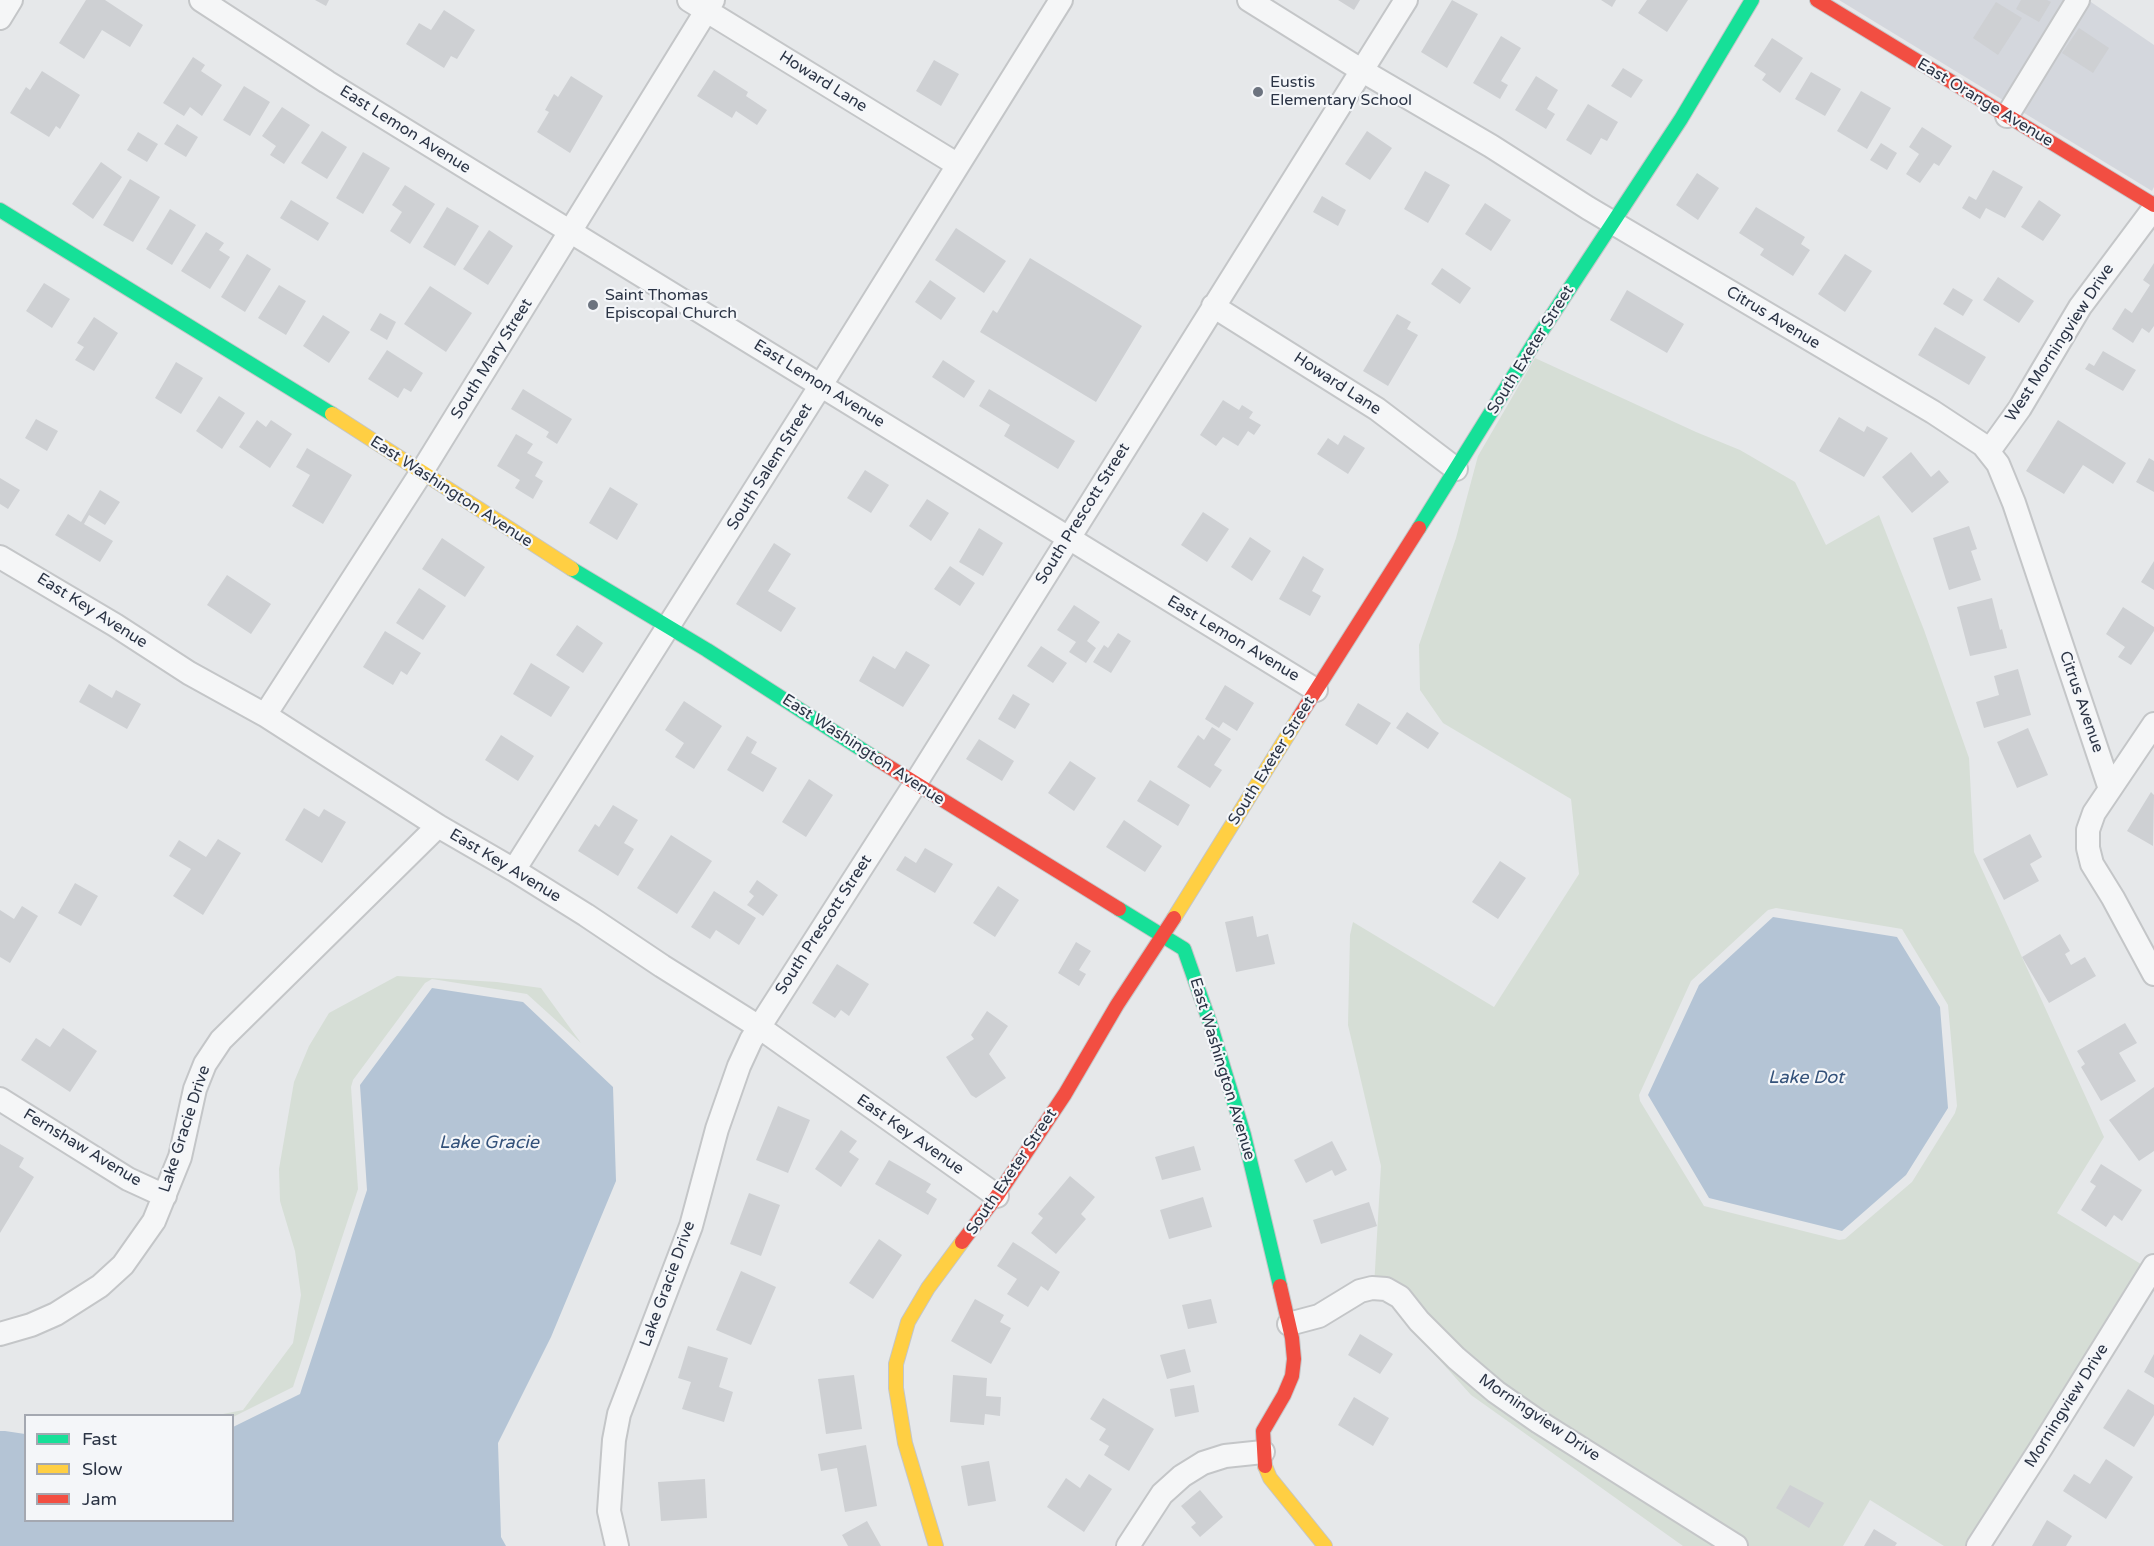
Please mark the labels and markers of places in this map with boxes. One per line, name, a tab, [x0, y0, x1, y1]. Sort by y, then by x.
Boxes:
place label: Eustis Elementary School	[1270, 73, 1412, 111]
marker: Eustis Elementary School	[1251, 85, 1265, 99]
place label: Saint Thomas Episcopal Church	[605, 286, 737, 324]
marker: Saint Thomas Episcopal Church	[586, 298, 600, 312]

